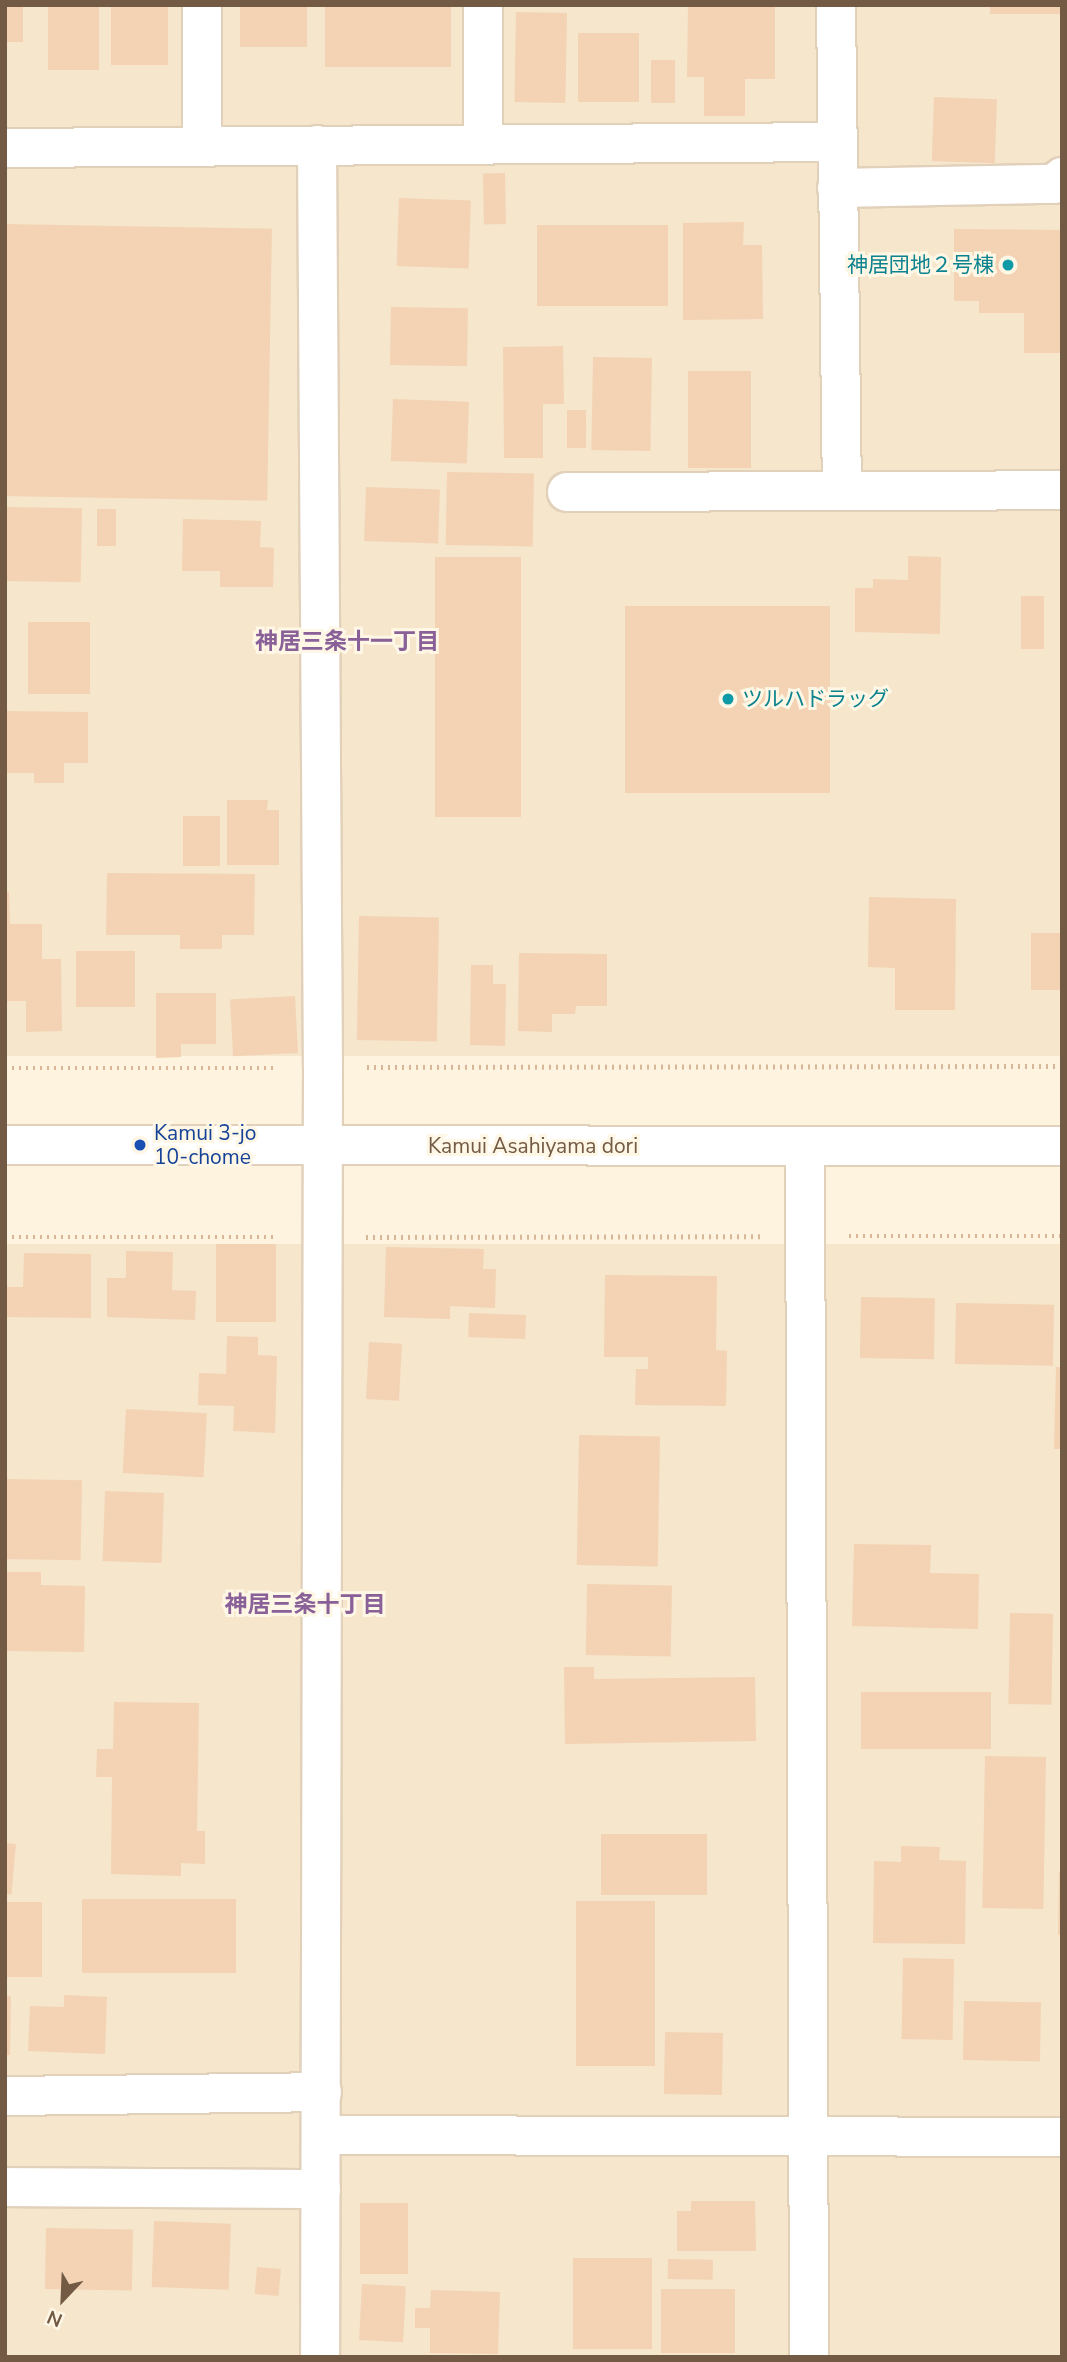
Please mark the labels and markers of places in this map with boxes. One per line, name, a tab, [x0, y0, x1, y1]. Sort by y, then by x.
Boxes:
place label: 神居団地２号棟	[847, 252, 994, 278]
marker: 神居団地２号棟	[1000, 257, 1016, 273]
place label: ツルハドラッグ	[742, 686, 889, 712]
marker: ツルハドラッグ	[720, 691, 736, 707]
place label: Kamui 3-jo 10-chome	[154, 1120, 256, 1170]
marker: Kamui 3-jo 10-chome	[132, 1137, 148, 1153]

